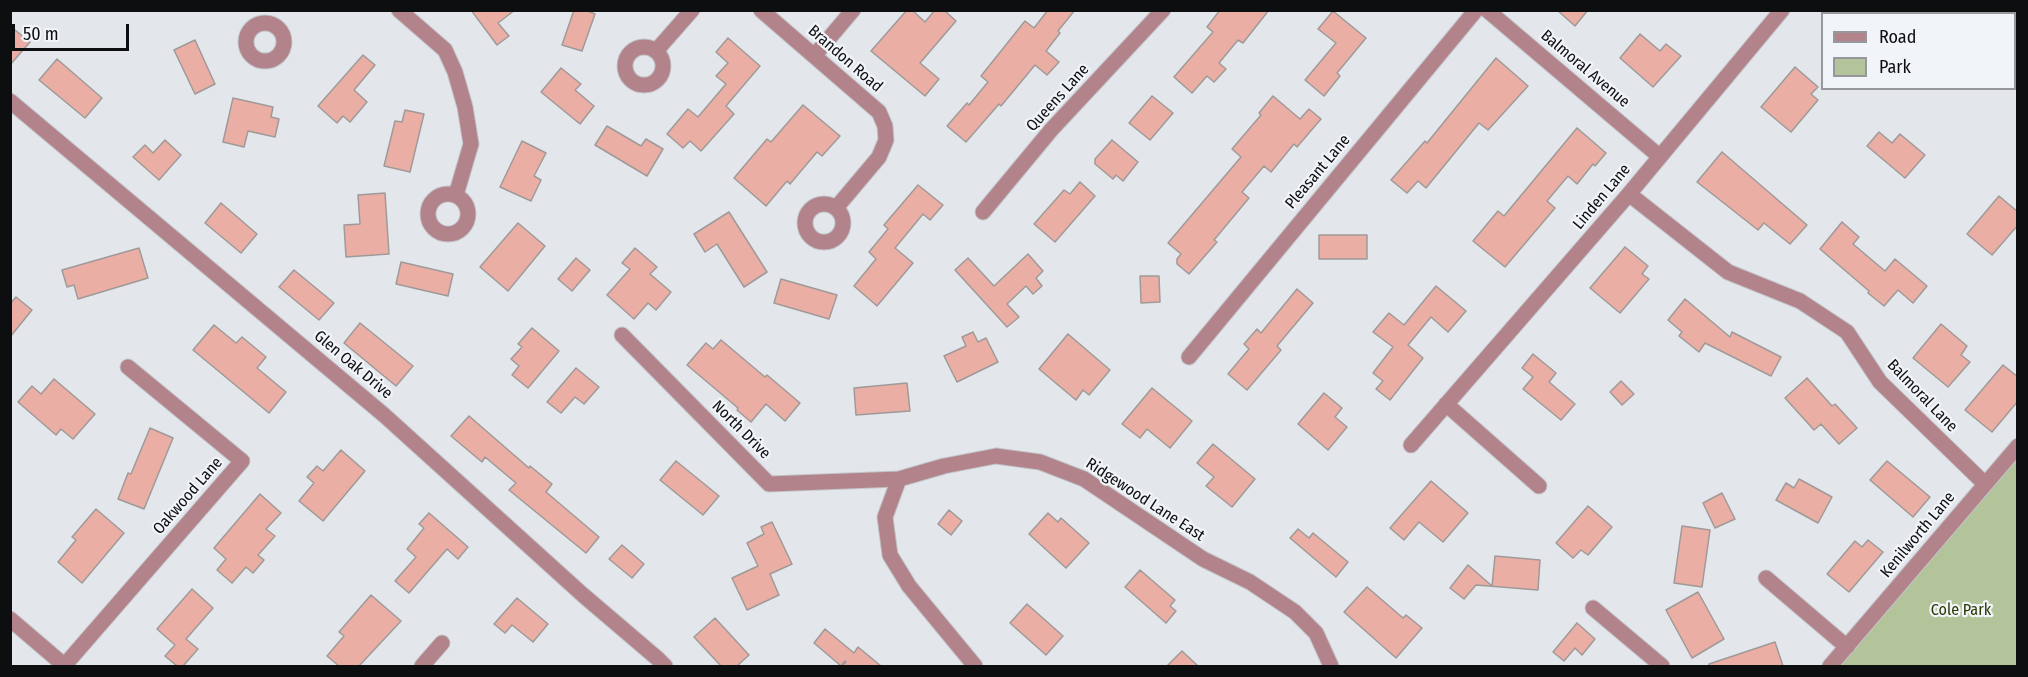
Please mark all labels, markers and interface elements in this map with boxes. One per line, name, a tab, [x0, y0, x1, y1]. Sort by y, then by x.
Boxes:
scale bar	[15, 12, 132, 50]
legend	[1821, 12, 2016, 90]
street label: Brandon Road	[804, 21, 886, 97]
text: 50 m	[23, 23, 59, 45]
street label: Balmoral Avenue	[1537, 26, 1633, 112]
text: Road	[1879, 26, 1916, 48]
text: Park	[1879, 56, 1911, 78]
street label: Queens Lane	[1023, 60, 1093, 136]
street label: Pleasant Lane	[1281, 131, 1355, 213]
street label: Linden Lane	[1569, 160, 1635, 234]
street label: Glen Oak Drive	[310, 327, 396, 403]
street label: Balmoral Lane	[1883, 356, 1961, 436]
street label: North Drive	[708, 397, 774, 463]
street label: Oakwood Lane	[149, 453, 227, 539]
street label: Ridgewood Lane East	[1082, 454, 1208, 546]
street label: Kenilworth Lane	[1877, 488, 1959, 582]
park label: Cole Park	[1931, 601, 1991, 621]

